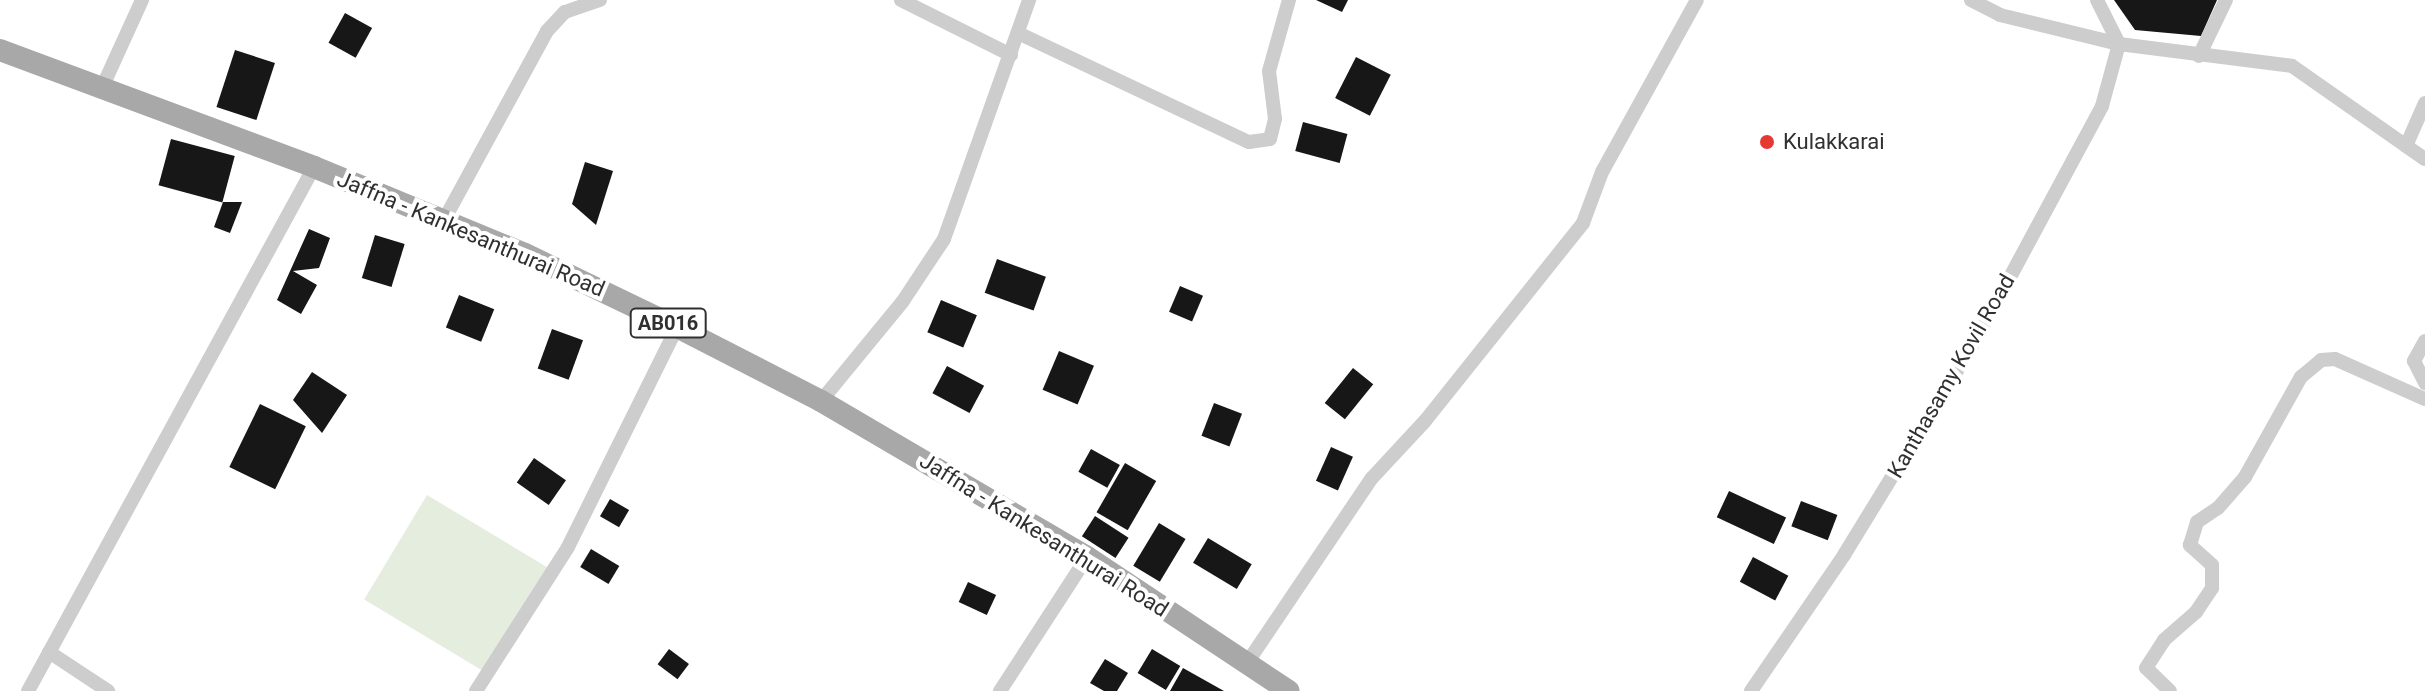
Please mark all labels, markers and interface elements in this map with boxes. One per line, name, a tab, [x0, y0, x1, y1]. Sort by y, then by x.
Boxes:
place label: Kulakkarai	[1783, 129, 1885, 155]
marker: Kulakkarai	[1758, 133, 1776, 151]
street label: Jaffna - Kankesanthurai Road	[333, 166, 609, 302]
street label: Kanthasamy Kovil Road	[1882, 269, 2020, 483]
road number: AB016	[628, 307, 708, 339]
street label: Jaffna - Kankesanthurai Road	[915, 447, 1173, 623]

